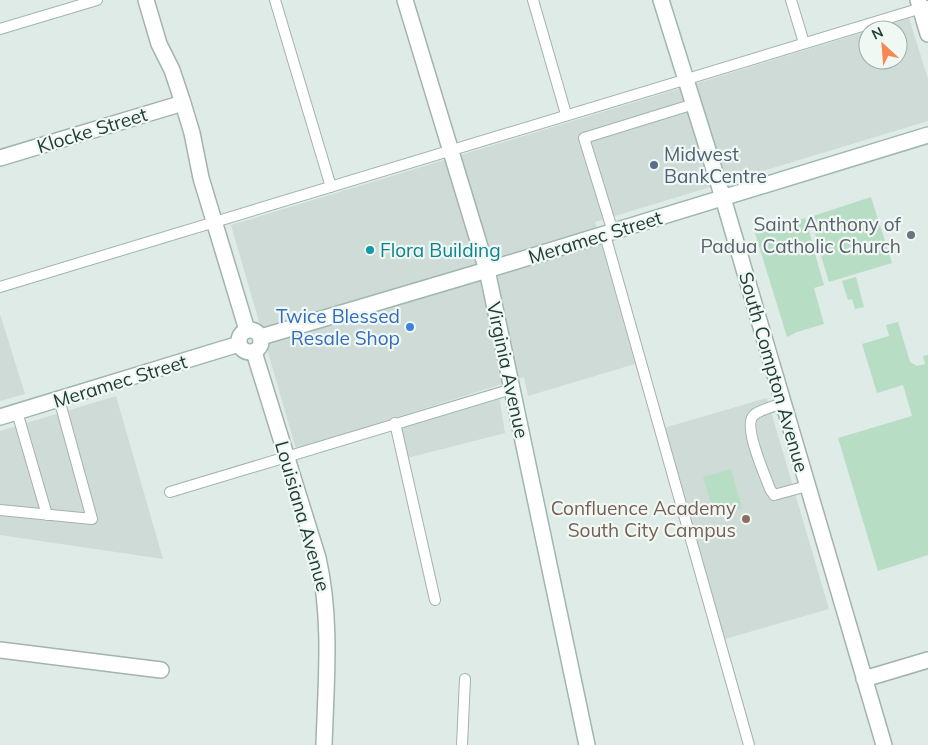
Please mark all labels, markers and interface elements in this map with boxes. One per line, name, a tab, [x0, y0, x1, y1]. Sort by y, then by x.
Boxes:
north arrow	[858, 20, 908, 70]
text: N	[869, 23, 886, 44]
street label: Klocke Street	[34, 102, 150, 158]
place label: Midwest BankCentre	[664, 142, 767, 188]
marker: Midwest BankCentre	[648, 159, 660, 171]
street label: Meramec Street	[525, 205, 665, 269]
place label: Saint Anthony of Padua Catholic Church	[700, 212, 902, 258]
marker: Saint Anthony of Padua Catholic Church	[905, 229, 917, 241]
place label: Flora Building	[380, 238, 501, 262]
marker: Flora Building	[364, 244, 376, 256]
street label: South Compton Avenue	[734, 269, 814, 475]
street label: Virginia Avenue	[482, 300, 534, 440]
place label: Twice Blessed Resale Shop	[276, 304, 400, 350]
marker: Twice Blessed Resale Shop	[404, 321, 416, 333]
street label: Meramec Street	[50, 349, 190, 413]
street label: Louisiana Avenue	[270, 438, 336, 594]
place label: Confluence Academy South City Campus	[551, 496, 736, 542]
marker: Confluence Academy South City Campus	[740, 513, 752, 525]

